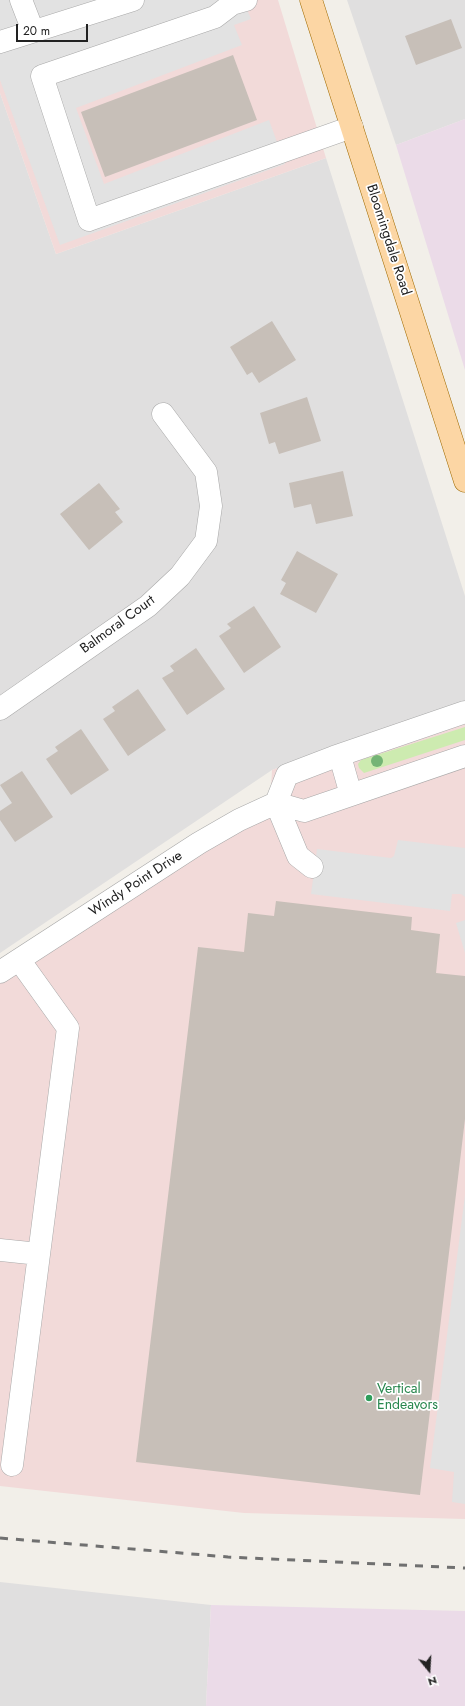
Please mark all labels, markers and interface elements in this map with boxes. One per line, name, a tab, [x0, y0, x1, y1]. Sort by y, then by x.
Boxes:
scale bar	[18, 16, 90, 42]
text: 20 m	[23, 22, 50, 40]
street label: Bloomingdale Road	[362, 182, 414, 298]
street label: Balmoral Court	[77, 592, 159, 658]
street label: Windy Point Drive	[86, 848, 186, 920]
place label: Vertical Endeavors	[377, 1382, 438, 1414]
marker: Vertical Endeavors	[364, 1393, 374, 1403]
north arrow	[409, 1650, 449, 1690]
text: N	[426, 1672, 439, 1690]

